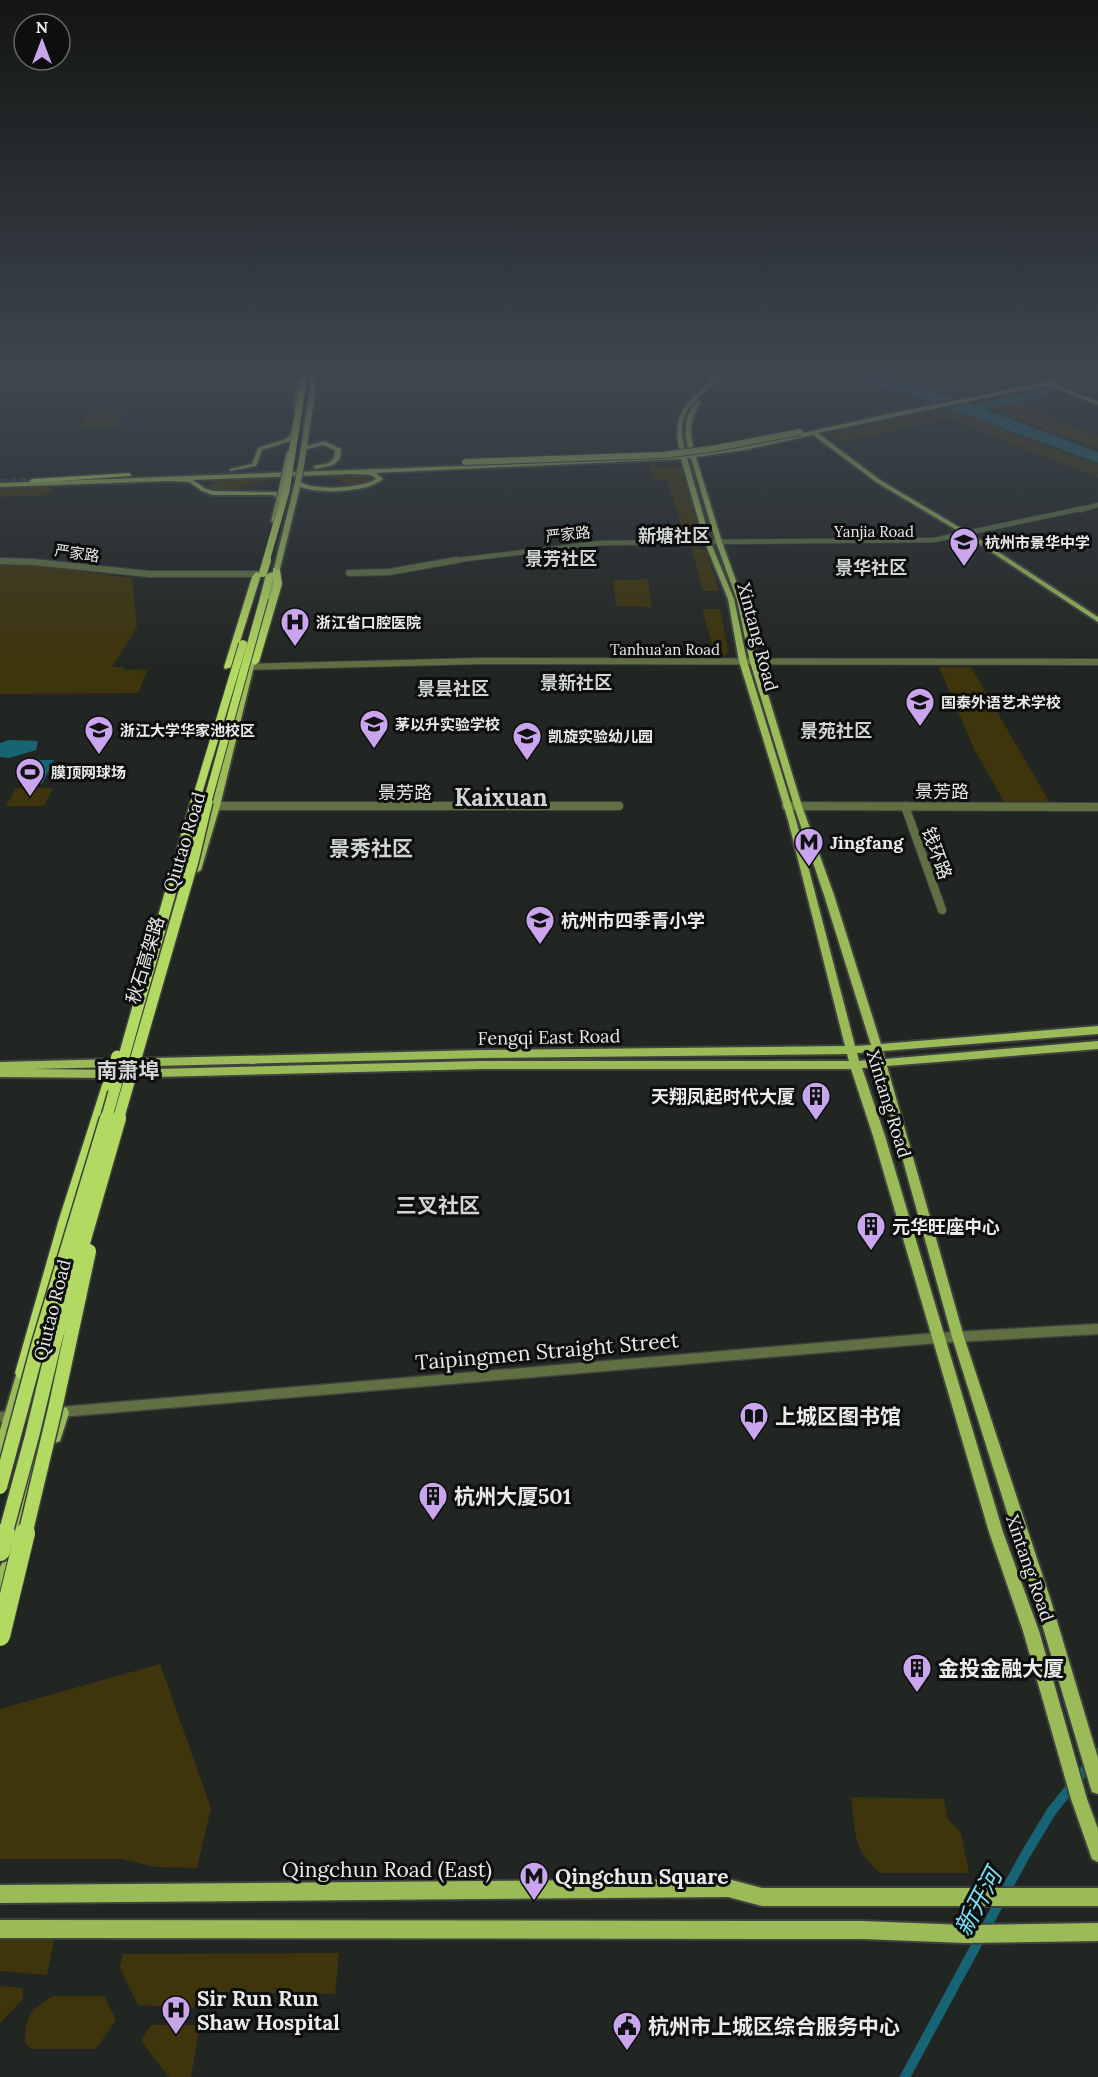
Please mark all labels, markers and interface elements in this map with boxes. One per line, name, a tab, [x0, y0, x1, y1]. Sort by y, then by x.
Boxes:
north arrow	[12, 12, 72, 72]
text: N	[36, 17, 48, 37]
street label: 严家路	[545, 522, 591, 546]
street label: Yanjia Road	[833, 522, 914, 541]
district label: 新塘社区	[638, 524, 710, 547]
school or university icon: 杭州市景华中学	[948, 526, 980, 568]
place label: 杭州市景华中学	[985, 533, 1090, 552]
street label: 严家路	[53, 540, 101, 566]
district label: 景芳社区	[525, 547, 597, 570]
district label: 景华社区	[835, 556, 907, 579]
street label: Xintang Road	[733, 580, 784, 694]
hospital icon: 浙江省口腔医院	[279, 606, 311, 648]
place label: 浙江省口腔医院	[316, 613, 421, 632]
street label: Tanhua'an Road	[610, 640, 720, 659]
district label: 景新社区	[540, 671, 612, 694]
district label: 景昙社区	[417, 677, 489, 700]
school or university icon: 国泰外语艺术学校	[904, 686, 936, 728]
place label: 国泰外语艺术学校	[941, 693, 1061, 712]
school or university icon: 茅以升实验学校	[358, 708, 390, 750]
school or university icon: 浙江大学华家池校区	[83, 714, 115, 756]
place label: 茅以升实验学校	[395, 715, 500, 734]
district label: 景苑社区	[800, 719, 872, 742]
school or university icon: 凯旋实验幼儿园	[511, 720, 543, 762]
place label: 浙江大学华家池校区	[120, 721, 255, 740]
place label: 凯旋实验幼儿园	[548, 727, 653, 746]
sports icon: 膜顶网球场	[14, 756, 46, 798]
place label: 膜顶网球场	[51, 763, 126, 782]
street label: 景芳路	[915, 780, 969, 803]
street label: 景芳路	[378, 781, 432, 804]
district label: Kaixuan	[454, 782, 548, 813]
street label: Qiutao Road	[158, 789, 210, 895]
street label: 钱环路	[917, 824, 957, 882]
metro station icon: Jingfang	[793, 826, 825, 868]
place label: Jingfang	[830, 831, 904, 854]
district label: 景秀社区	[329, 835, 413, 862]
school or university icon: 杭州市四季青小学	[524, 904, 556, 946]
place label: 杭州市四季青小学	[561, 909, 705, 932]
street label: 秋石高架路	[121, 914, 169, 1006]
street label: Fengqi East Road	[478, 1024, 621, 1050]
street label: Xintang Road	[862, 1047, 916, 1161]
district label: 南萧埠	[97, 1057, 160, 1084]
building icon: 天翔凤起时代大厦	[800, 1080, 832, 1122]
place label: 天翔凤起时代大厦	[651, 1085, 795, 1108]
district label: 三叉社区	[396, 1192, 480, 1219]
building icon: 元华旺座中心	[855, 1210, 887, 1252]
place label: 元华旺座中心	[892, 1215, 1000, 1238]
street label: Qiutao Road	[28, 1257, 76, 1363]
street label: Taipingmen Straight Street	[414, 1326, 681, 1376]
library icon: 上城区图书馆	[738, 1400, 770, 1442]
place label: 上城区图书馆	[775, 1403, 901, 1430]
building icon: 杭州大厦501	[417, 1480, 449, 1522]
place label: 杭州大厦501	[454, 1483, 571, 1510]
street label: Xintang Road	[1001, 1512, 1059, 1625]
building icon: 金投金融大厦	[901, 1652, 933, 1694]
place label: 金投金融大厦	[938, 1655, 1064, 1682]
street label: Qingchun Road (East)	[282, 1856, 492, 1883]
water label: 新开河	[947, 1859, 1010, 1941]
metro station icon: Qingchun Square	[518, 1860, 550, 1902]
place label: Qingchun Square	[555, 1863, 728, 1890]
place label: Sir Run Run Shaw Hospital	[197, 1985, 340, 2036]
hospital icon: Sir Run Run Shaw Hospital	[160, 1994, 192, 2036]
public building icon: 杭州市上城区综合服务中心	[611, 2010, 643, 2052]
place label: 杭州市上城区综合服务中心	[648, 2013, 900, 2040]

